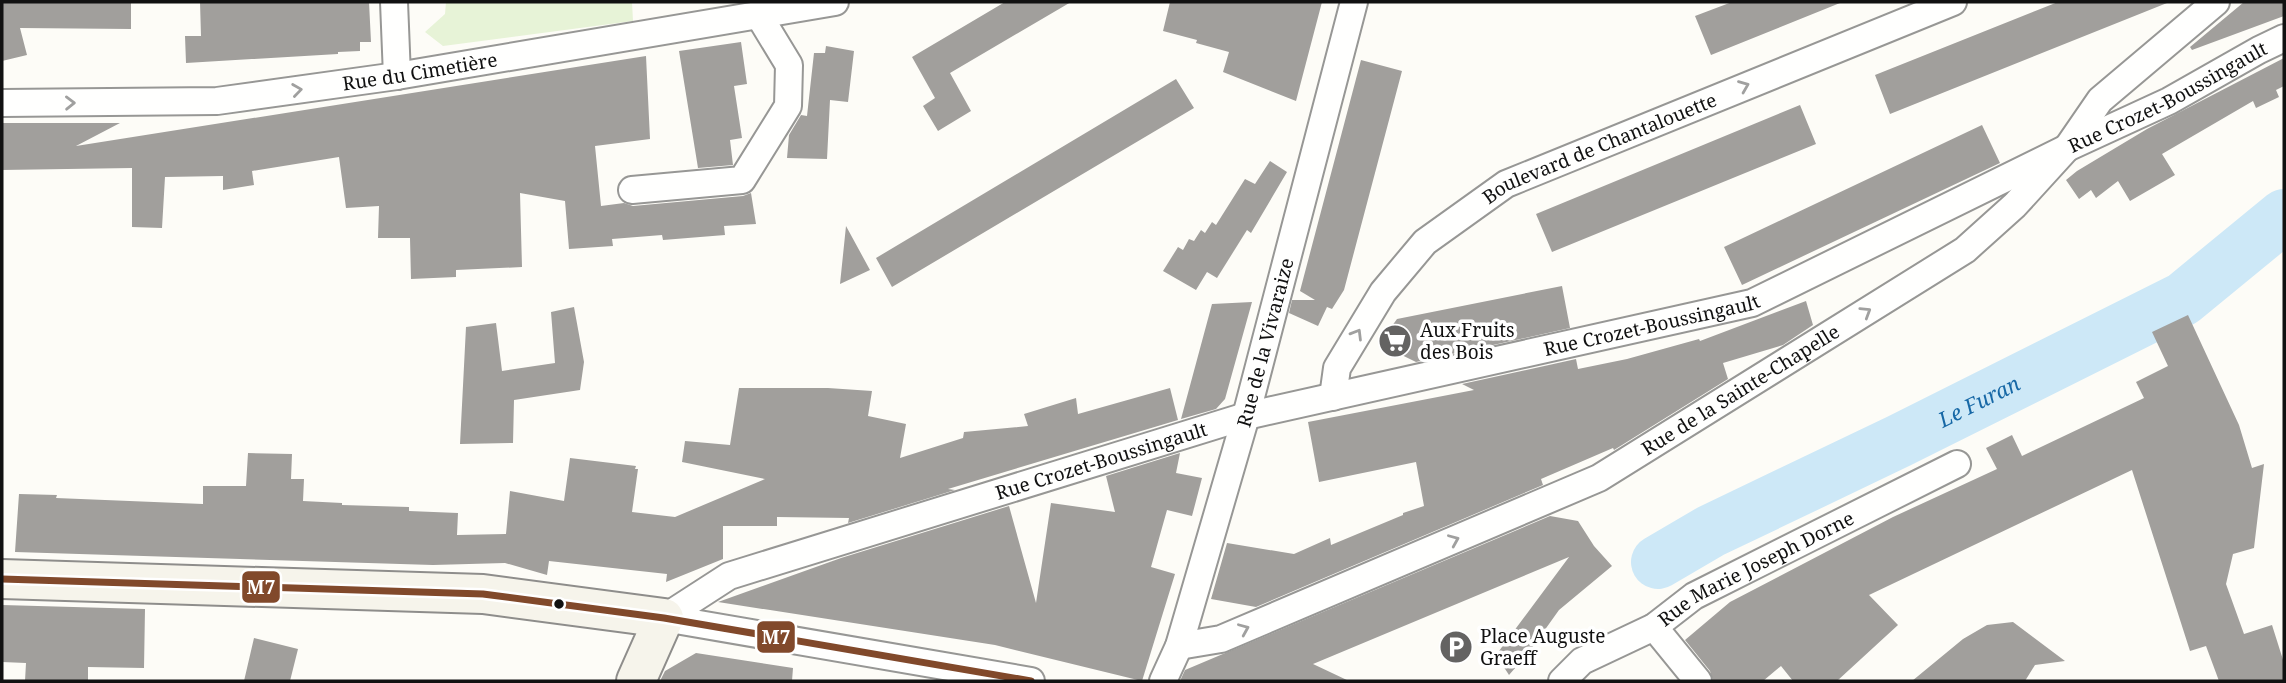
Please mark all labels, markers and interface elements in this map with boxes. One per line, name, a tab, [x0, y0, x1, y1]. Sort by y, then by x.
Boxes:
street label: Rue Crozet-Boussingault	[2064, 35, 2271, 159]
street label: Rue du Cimetière	[341, 46, 499, 96]
one-way arrow	[1738, 81, 1750, 95]
one-way arrow	[291, 83, 303, 98]
street label: Boulevard de Chantalouette	[1477, 87, 1720, 210]
one-way arrow	[65, 95, 76, 110]
street label: Rue de la Vivaraize	[1230, 255, 1300, 430]
street label: Rue Crozet-Boussingault	[1541, 288, 1764, 362]
one-way arrow	[1859, 307, 1872, 320]
place label: Aux Fruits des Bois	[1420, 317, 1515, 365]
street label: Rue de la Sainte-Chapelle	[1637, 319, 1844, 461]
supermarket icon: Aux Fruits des Bois	[1376, 322, 1414, 360]
one-way arrow	[1349, 329, 1362, 342]
water label: Le Furan	[1932, 369, 2025, 434]
street label: Rue Crozet-Boussingault	[992, 416, 1211, 506]
street label: Rue Marie Joseph Dorne	[1653, 505, 1858, 632]
one-way arrow	[1447, 534, 1459, 548]
line badge: M7	[241, 570, 281, 604]
text: M7	[247, 574, 275, 600]
unlabelled marker	[552, 597, 566, 611]
line badge: M7	[756, 620, 796, 654]
one-way arrow	[1237, 623, 1250, 637]
place label: Place Auguste Graeff	[1480, 623, 1605, 671]
text: M7	[762, 624, 790, 650]
parking icon: Place Auguste Graeff	[1437, 628, 1475, 666]

